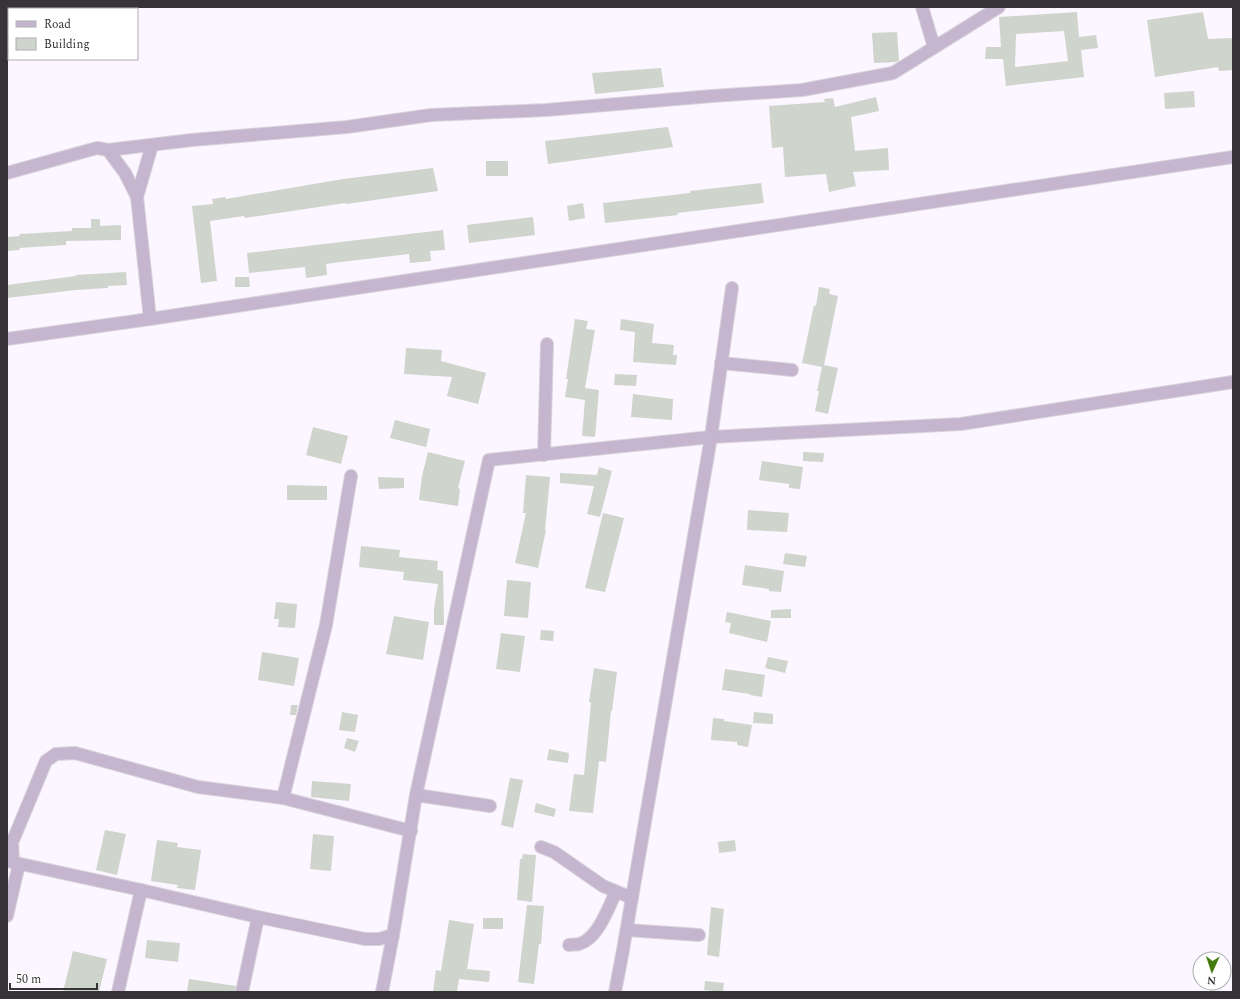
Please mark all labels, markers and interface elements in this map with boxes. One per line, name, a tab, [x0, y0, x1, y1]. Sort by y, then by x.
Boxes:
legend	[8, 8, 138, 60]
text: Road	[44, 15, 71, 34]
text: Building	[44, 35, 90, 54]
north arrow	[1192, 951, 1232, 991]
scale bar	[10, 965, 97, 991]
text: 50 m	[16, 970, 41, 989]
text: N	[1207, 972, 1216, 989]

